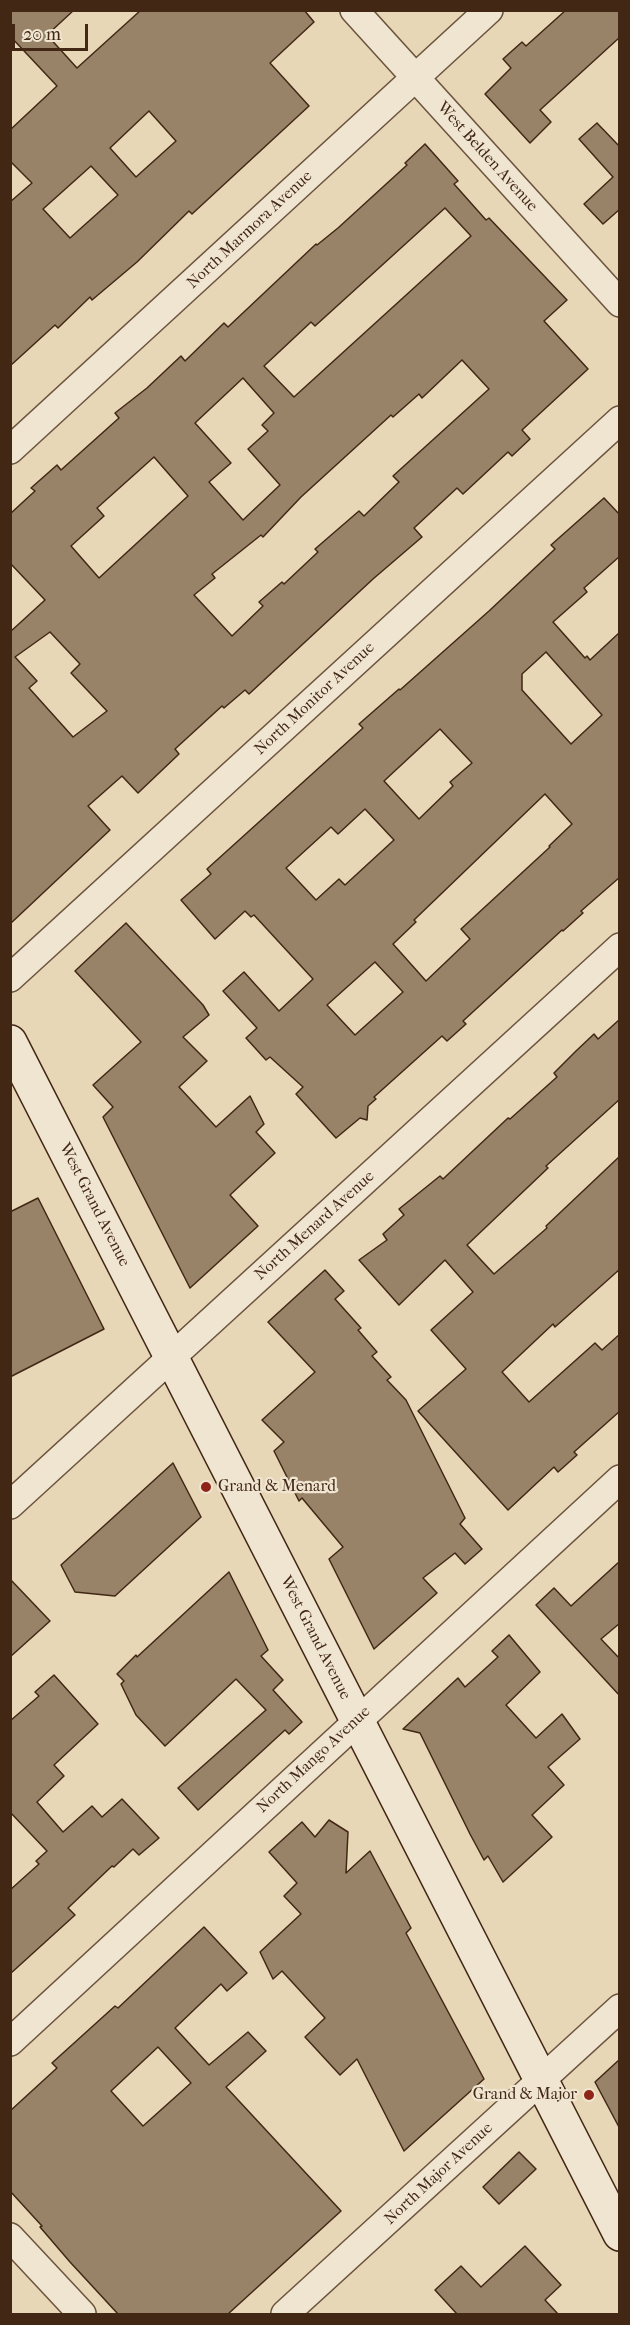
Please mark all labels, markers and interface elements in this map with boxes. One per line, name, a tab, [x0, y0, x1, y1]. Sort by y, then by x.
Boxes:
scale bar	[15, 12, 92, 50]
text: 20 m	[23, 24, 61, 45]
street label: West Belden Avenue	[433, 98, 541, 216]
street label: North Marmora Avenue	[183, 167, 317, 293]
street label: North Monitor Avenue	[251, 639, 379, 759]
street label: West Grand Avenue	[55, 1140, 133, 1270]
street label: North Menard Avenue	[251, 1167, 379, 1285]
place label: Grand & Menard	[218, 1477, 336, 1497]
marker: Grand & Menard	[199, 1480, 213, 1494]
street label: West Grand Avenue	[276, 1573, 354, 1703]
street label: North Mango Avenue	[253, 1703, 375, 1817]
place label: Grand & Major	[473, 2085, 577, 2105]
marker: Grand & Major	[582, 2088, 596, 2102]
street label: North Major Avenue	[381, 2119, 497, 2229]

